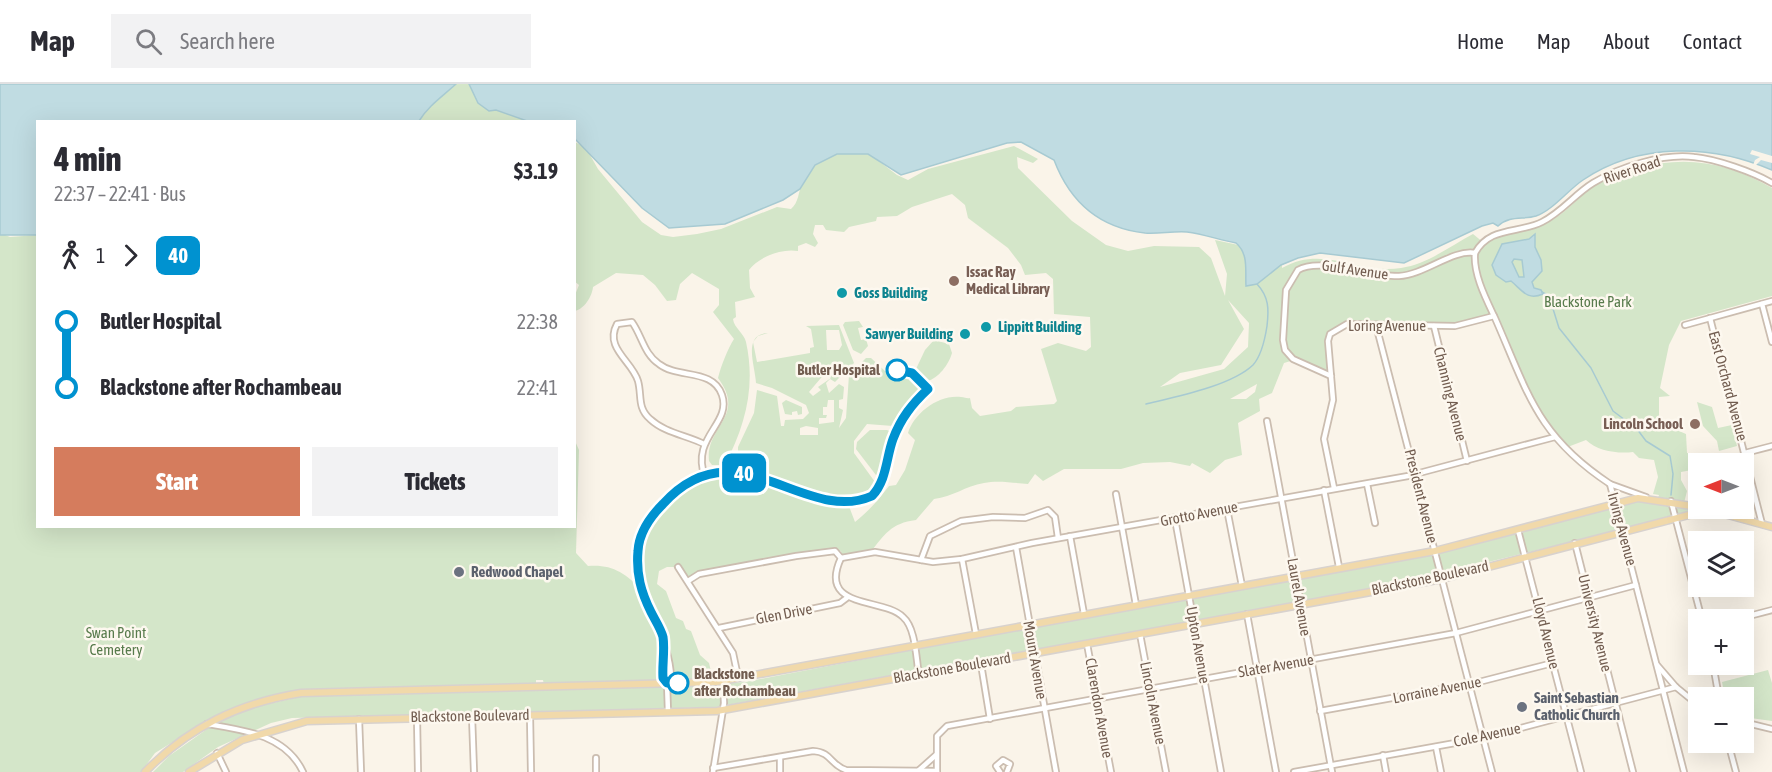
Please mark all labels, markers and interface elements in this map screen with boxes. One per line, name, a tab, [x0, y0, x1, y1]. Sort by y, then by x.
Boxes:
search box	[111, 14, 531, 68]
text: Map	[30, 25, 75, 57]
icon: search	[132, 25, 165, 58]
text: Search here	[180, 28, 275, 54]
text: Home	[1457, 29, 1504, 53]
text: Map	[1537, 29, 1571, 53]
text: About	[1604, 29, 1650, 53]
text: Contact	[1683, 29, 1742, 53]
text: 4 min	[54, 140, 121, 178]
street label: River Road	[1601, 152, 1662, 187]
text: $3.19	[514, 158, 558, 184]
text: 22:37 – 22:41 · Bus	[54, 182, 186, 205]
icon: walk	[54, 239, 87, 272]
icon: forward	[114, 239, 147, 272]
text: 40	[168, 243, 188, 267]
text: 1	[96, 244, 105, 267]
street label: Gulf Avenue	[1321, 256, 1390, 283]
place label: Issac Ray Medical Library	[966, 263, 1051, 297]
marker: Issac Ray Medical Library	[947, 274, 961, 288]
place label: Goss Building	[854, 284, 928, 301]
marker: Goss Building	[835, 286, 849, 300]
park label: Blackstone Park	[1544, 293, 1632, 310]
text: Butler Hospital	[100, 308, 221, 334]
text: 22:38	[517, 310, 558, 333]
street label: Loring Avenue	[1348, 317, 1426, 334]
place label: Lippitt Building	[998, 318, 1082, 335]
marker: Lippitt Building	[979, 320, 993, 334]
place label: Sawyer Building	[866, 325, 954, 342]
marker: Sawyer Building	[958, 327, 972, 341]
street label: East Orchard Avenue	[1706, 329, 1751, 443]
street label: Channing Avenue	[1431, 345, 1470, 443]
marker: Butler Hospital	[886, 359, 908, 381]
place label: Butler Hospital	[797, 361, 881, 378]
text: Blackstone after Rochambeau	[100, 374, 342, 400]
text: 22:41	[517, 376, 558, 399]
place label: Lincoln School	[1603, 415, 1684, 432]
marker: Lincoln School	[1688, 417, 1702, 431]
button: Start	[54, 447, 300, 516]
button: Tickets	[312, 447, 558, 516]
street label: President Avenue	[1402, 447, 1441, 545]
north arrow	[1688, 453, 1754, 519]
map controls	[1688, 453, 1754, 753]
line badge: 40	[717, 454, 771, 492]
text: 40	[734, 461, 754, 485]
street label: Irving Avenue	[1605, 490, 1640, 568]
street label: Grotto Avenue	[1159, 498, 1239, 529]
button: layers	[1688, 531, 1754, 597]
street label: Laurel Avenue	[1284, 557, 1315, 637]
street label: Blackstone Boulevard	[1370, 557, 1490, 598]
place label: Redwood Chapel	[471, 563, 564, 580]
marker: Redwood Chapel	[452, 565, 466, 579]
street label: University Avenue	[1575, 572, 1616, 673]
street label: Lloyd Avenue	[1529, 595, 1564, 671]
street label: Glen Drive	[754, 600, 814, 627]
street label: Upton Avenue	[1183, 605, 1214, 685]
button: +	[1688, 609, 1754, 675]
street label: Mount Avenue	[1020, 619, 1051, 701]
park label: Swan Point Cemetery	[86, 624, 146, 658]
street label: Blackstone Boulevard	[892, 649, 1012, 686]
street label: Slater Avenue	[1237, 650, 1315, 680]
street label: Clarendon Avenue	[1082, 657, 1117, 759]
street label: Lincoln Avenue	[1137, 660, 1170, 746]
place label: Blackstone after Rochambeau	[694, 665, 796, 699]
marker: Blackstone after Rochambeau	[667, 672, 689, 694]
street label: Lorraine Avenue	[1391, 673, 1483, 706]
button: −	[1688, 687, 1754, 753]
place label: Saint Sebastian Catholic Church	[1534, 689, 1620, 723]
marker: Saint Sebastian Catholic Church	[1515, 700, 1529, 714]
street label: Blackstone Boulevard	[410, 706, 530, 725]
street label: Cole Avenue	[1452, 719, 1522, 750]

